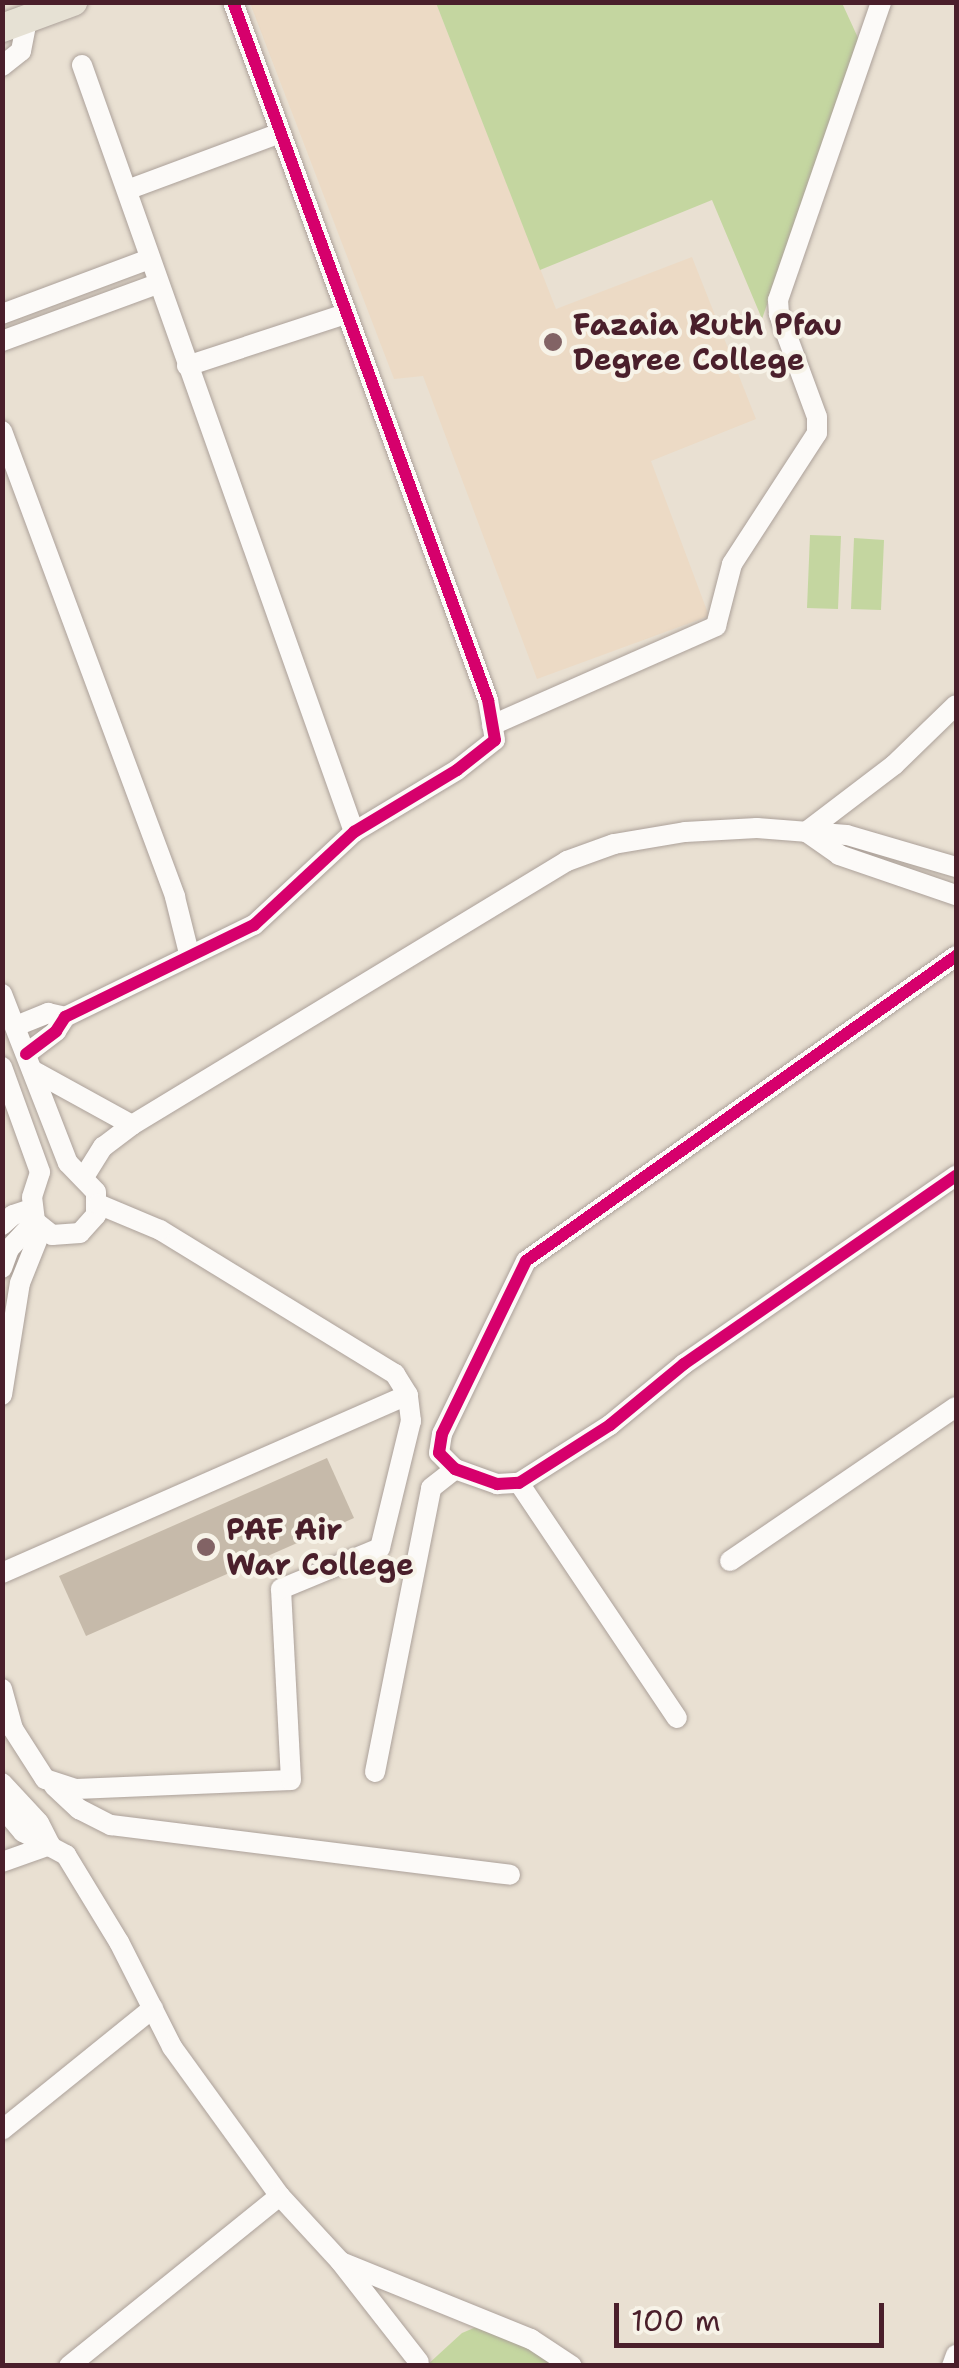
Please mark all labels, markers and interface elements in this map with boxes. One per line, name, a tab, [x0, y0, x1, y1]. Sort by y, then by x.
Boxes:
place label: Fazaia Ruth Pfau Degree College	[573, 307, 842, 378]
marker: Fazaia Ruth Pfau Degree College	[542, 331, 564, 353]
place label: PAF Air War College	[226, 1512, 414, 1582]
marker: PAF Air War College	[195, 1536, 217, 1558]
scale bar	[619, 2283, 889, 2345]
text: 100 m	[631, 2300, 721, 2341]

